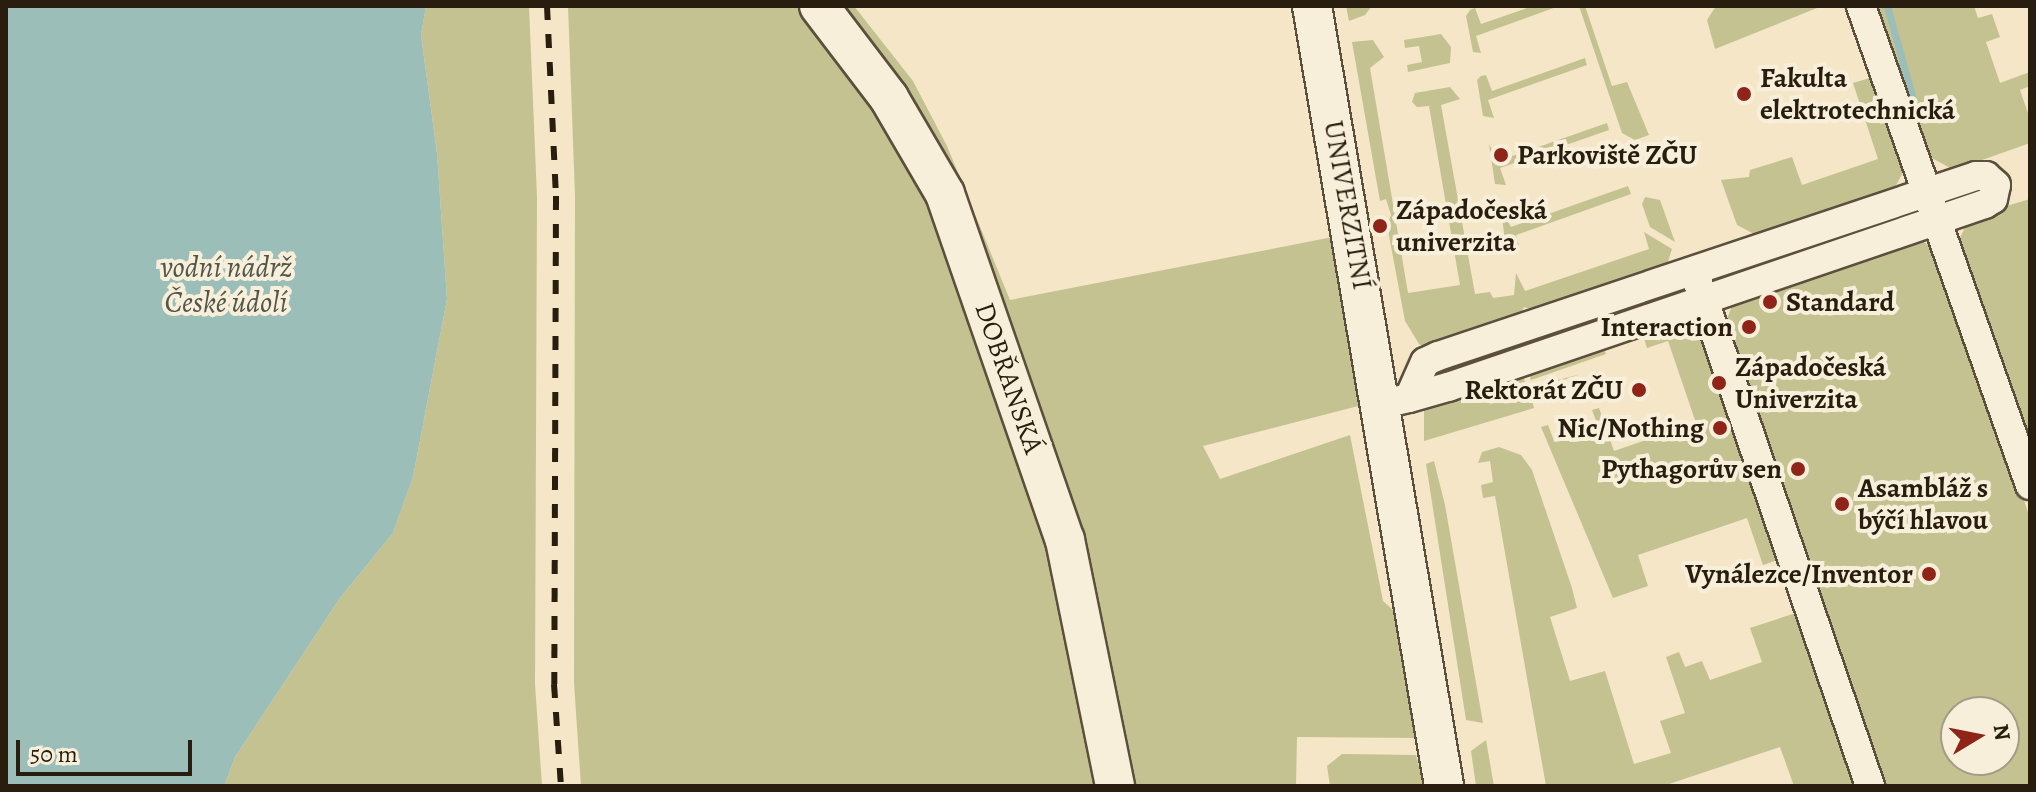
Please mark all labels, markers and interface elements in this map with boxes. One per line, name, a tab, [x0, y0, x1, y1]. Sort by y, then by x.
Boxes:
place label: Fakulta elektrotechnická	[1760, 61, 1955, 127]
marker: Fakulta elektrotechnická	[1735, 85, 1753, 103]
street label: UNIVERZITNÍ	[1317, 118, 1379, 292]
place label: Parkoviště ZČU	[1517, 138, 1697, 172]
marker: Parkoviště ZČU	[1492, 146, 1510, 164]
place label: Západočeská univerzita	[1396, 193, 1547, 259]
marker: Západočeská univerzita	[1371, 217, 1389, 235]
water label: vodní nádrž České údolí	[160, 249, 292, 320]
place label: Standard	[1786, 285, 1894, 319]
marker: Standard	[1761, 293, 1779, 311]
street label: DOBŘANSKÁ	[967, 298, 1051, 458]
place label: Interaction	[1600, 310, 1733, 344]
marker: Interaction	[1740, 318, 1758, 336]
place label: Západočeská Univerzita	[1735, 350, 1886, 416]
place label: Rektorát ZČU	[1464, 373, 1623, 407]
marker: Západočeská Univerzita	[1710, 374, 1728, 392]
marker: Rektorát ZČU	[1630, 381, 1648, 399]
place label: Nic/Nothing	[1557, 411, 1704, 445]
marker: Nic/Nothing	[1711, 419, 1729, 437]
place label: Pythagorův sen	[1601, 452, 1782, 486]
marker: Pythagorův sen	[1789, 460, 1807, 478]
place label: Asambláž s býčí hlavou	[1858, 471, 1988, 537]
marker: Asambláž s býčí hlavou	[1833, 495, 1851, 513]
place label: Vynálezce/Inventor	[1685, 557, 1913, 591]
marker: Vynálezce/Inventor	[1920, 565, 1938, 583]
north arrow	[1940, 696, 2020, 776]
text: N	[1986, 722, 2018, 743]
scale bar	[20, 724, 196, 774]
text: 50 m	[30, 738, 78, 770]

